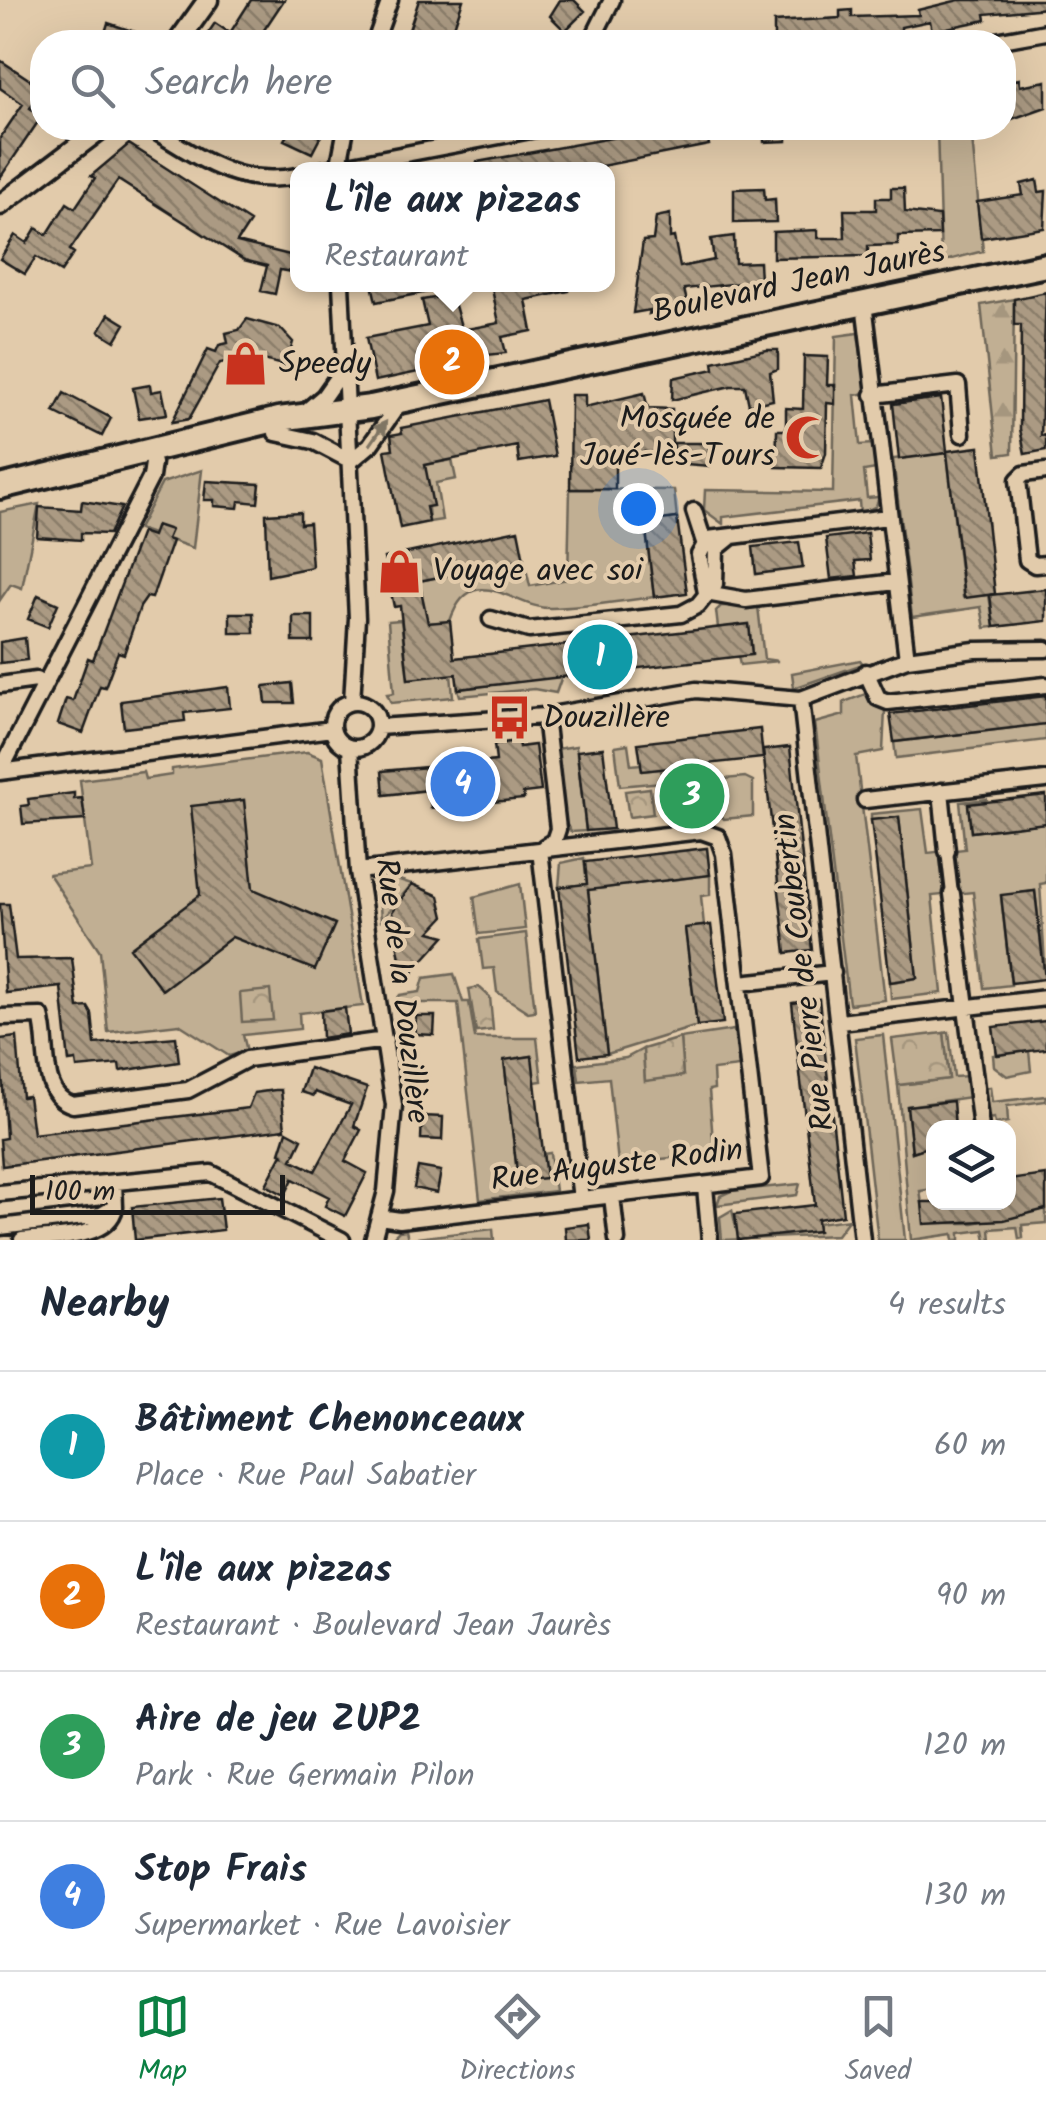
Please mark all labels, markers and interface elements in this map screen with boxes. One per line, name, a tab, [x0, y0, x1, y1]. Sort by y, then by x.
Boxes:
search box	[30, 30, 1016, 140]
text: Search here	[145, 55, 332, 115]
icon: search	[65, 58, 120, 113]
popup	[290, 162, 615, 292]
text: L'île aux pizzas	[324, 172, 581, 232]
street label: Boulevard Jean Jaurès	[648, 227, 951, 339]
text: Restaurant	[324, 232, 469, 283]
pin: 2	[420, 324, 484, 400]
place label: Speedy	[279, 339, 372, 390]
shop icon: Speedy	[222, 340, 270, 388]
place label: Mosquée de Joué-lès-Tours	[580, 394, 775, 482]
mosque icon: Mosquée de Joué-lès-Tours	[784, 413, 832, 461]
one-way arrow	[368, 420, 387, 446]
your location	[613, 483, 664, 534]
place label: Voyage avec soi	[433, 546, 644, 597]
shop icon: Voyage avec soi	[376, 547, 424, 595]
pin: 1	[568, 620, 632, 694]
place label: Douzillère	[543, 693, 670, 744]
bus stop icon: Douzillère	[486, 694, 534, 742]
pin: 4	[430, 746, 496, 822]
pin: 3	[660, 758, 724, 834]
street label: Rue Pierre de Coubertin	[760, 810, 850, 1134]
street label: Rue de la Douzillère	[359, 855, 443, 1127]
map controls	[926, 1120, 1016, 1210]
button: layers	[926, 1120, 1016, 1210]
street label: Rue Auguste Rodin	[488, 1125, 746, 1207]
scale bar	[30, 1170, 285, 1214]
text: 100 m	[45, 1170, 115, 1215]
text: Nearby	[40, 1272, 169, 1339]
text: 4 results	[888, 1280, 1006, 1331]
text: Bâtiment Chenonceaux	[135, 1391, 524, 1451]
text: 1	[68, 1421, 77, 1472]
text: 60 m	[934, 1421, 1006, 1472]
text: Place · Rue Paul Sabatier	[135, 1451, 476, 1502]
text: L'île aux pizzas	[135, 1541, 392, 1601]
text: 2	[63, 1571, 82, 1622]
text: 90 m	[936, 1571, 1006, 1622]
text: Restaurant · Boulevard Jean Jaurès	[135, 1601, 611, 1652]
text: Aire de jeu ZUP2	[135, 1691, 421, 1751]
text: 3	[64, 1721, 81, 1772]
text: 120 m	[923, 1721, 1006, 1772]
text: Park · Rue Germain Pilon	[135, 1751, 474, 1802]
text: Stop Frais	[135, 1841, 307, 1901]
text: 4	[64, 1871, 81, 1922]
text: 130 m	[923, 1871, 1006, 1922]
text: Supermarket · Rue Lavoisier	[135, 1901, 509, 1952]
tab: Map	[135, 1989, 190, 2094]
tab: Directions	[459, 1989, 575, 2094]
tab: Saved	[845, 1989, 911, 2094]

